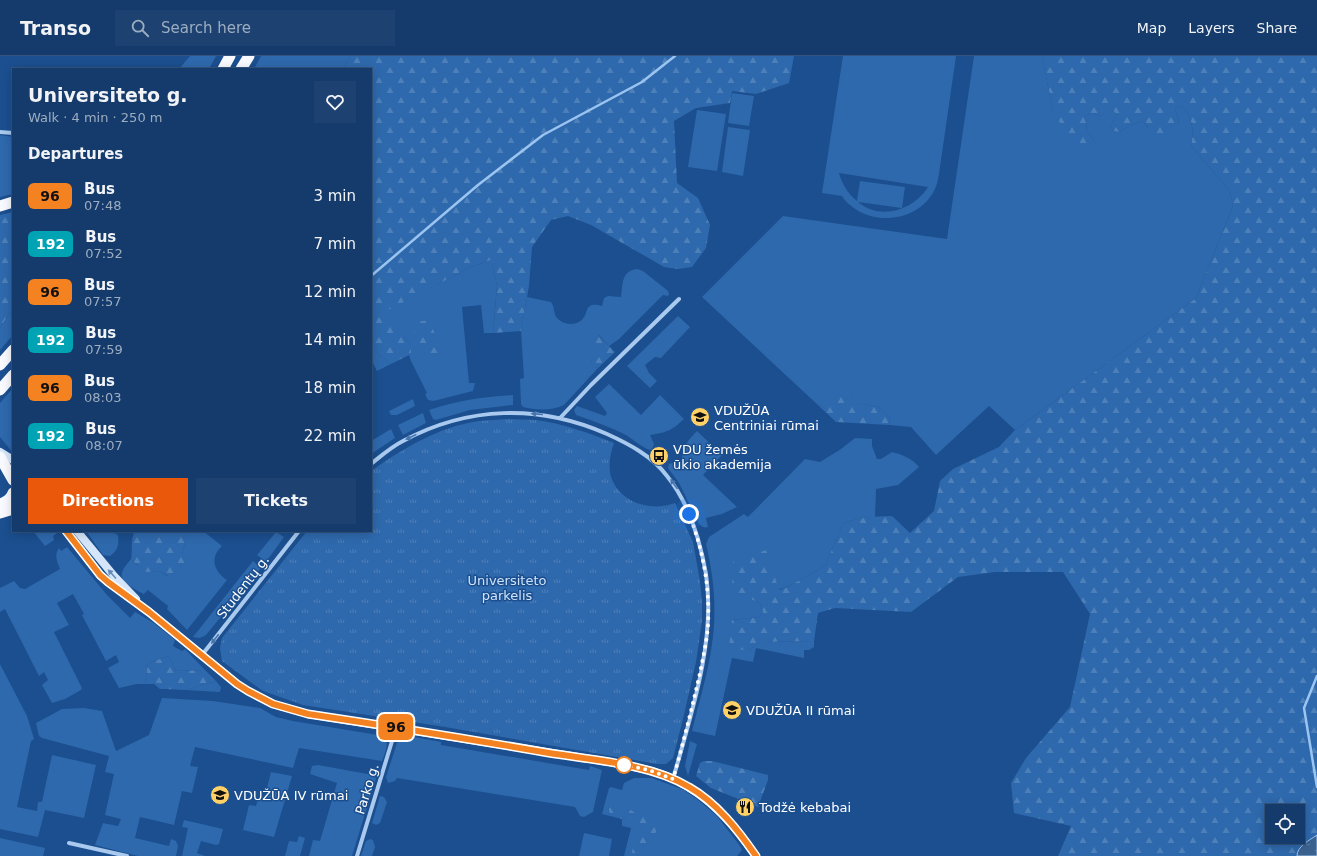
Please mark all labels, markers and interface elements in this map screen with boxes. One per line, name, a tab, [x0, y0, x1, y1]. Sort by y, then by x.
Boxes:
search box	[115, 10, 395, 46]
text: Transo	[20, 17, 91, 39]
icon: search	[129, 17, 151, 39]
text: Search here	[161, 19, 251, 37]
text: Map	[1137, 20, 1166, 36]
text: Layers	[1188, 20, 1235, 36]
text: Share	[1257, 20, 1297, 36]
button: heart	[314, 81, 356, 123]
text: Universiteto g.	[28, 84, 187, 106]
text: Walk · 4 min · 250 m	[28, 110, 162, 125]
text: Departures	[28, 145, 123, 163]
text: Bus	[84, 180, 115, 198]
text: 3 min	[313, 187, 356, 205]
text: 96	[40, 188, 60, 204]
text: 07:48	[84, 198, 121, 213]
text: Bus	[85, 228, 116, 246]
text: 7 min	[313, 235, 356, 253]
text: 192	[36, 236, 65, 252]
text: 07:52	[85, 246, 123, 261]
text: Bus	[84, 276, 115, 294]
text: 12 min	[304, 283, 356, 301]
text: 96	[40, 284, 60, 300]
text: 07:57	[84, 294, 121, 309]
text: Bus	[85, 324, 116, 342]
text: 14 min	[304, 331, 356, 349]
text: 192	[36, 332, 65, 348]
text: 07:59	[85, 342, 123, 357]
text: Bus	[84, 372, 115, 390]
text: 18 min	[304, 379, 356, 397]
text: 96	[40, 380, 60, 396]
text: 08:03	[84, 390, 121, 405]
place label: VDUŽŪA Centriniai rūmai	[714, 403, 819, 433]
school or university icon: VDUŽŪA Centriniai rūmai	[689, 406, 711, 428]
one-way arrow	[531, 411, 543, 418]
text: Bus	[85, 420, 116, 438]
text: 22 min	[304, 427, 356, 445]
text: 192	[36, 428, 65, 444]
one-way arrow	[405, 434, 417, 440]
text: 08:07	[85, 438, 123, 453]
place label: VDU žemės ūkio akademija	[673, 442, 772, 472]
bus stop icon: VDU žemės ūkio akademija	[648, 445, 670, 467]
button: Directions	[28, 478, 188, 524]
button: Tickets	[196, 478, 356, 524]
one-way arrow	[669, 479, 678, 490]
your location	[679, 504, 699, 524]
street label: Studentų g.	[214, 552, 272, 622]
one-way arrow	[108, 569, 117, 579]
park label: Universiteto parkelis	[468, 573, 547, 603]
one-way arrow	[210, 633, 219, 644]
school or university icon: VDUŽŪA II rūmai	[721, 699, 743, 721]
place label: VDUŽŪA II rūmai	[746, 703, 855, 718]
line badge: 96	[378, 714, 414, 740]
text: 96	[386, 719, 406, 735]
unlabelled marker	[615, 756, 633, 774]
street label: Parko g.	[352, 762, 382, 816]
school or university icon: VDUŽŪA IV rūmai	[209, 784, 231, 806]
place label: VDUŽŪA IV rūmai	[234, 788, 348, 803]
restaurant icon: Todžė kebabai	[734, 796, 756, 818]
place label: Todžė kebabai	[758, 800, 851, 815]
map controls	[1265, 804, 1305, 844]
button: locate	[1265, 804, 1305, 844]

